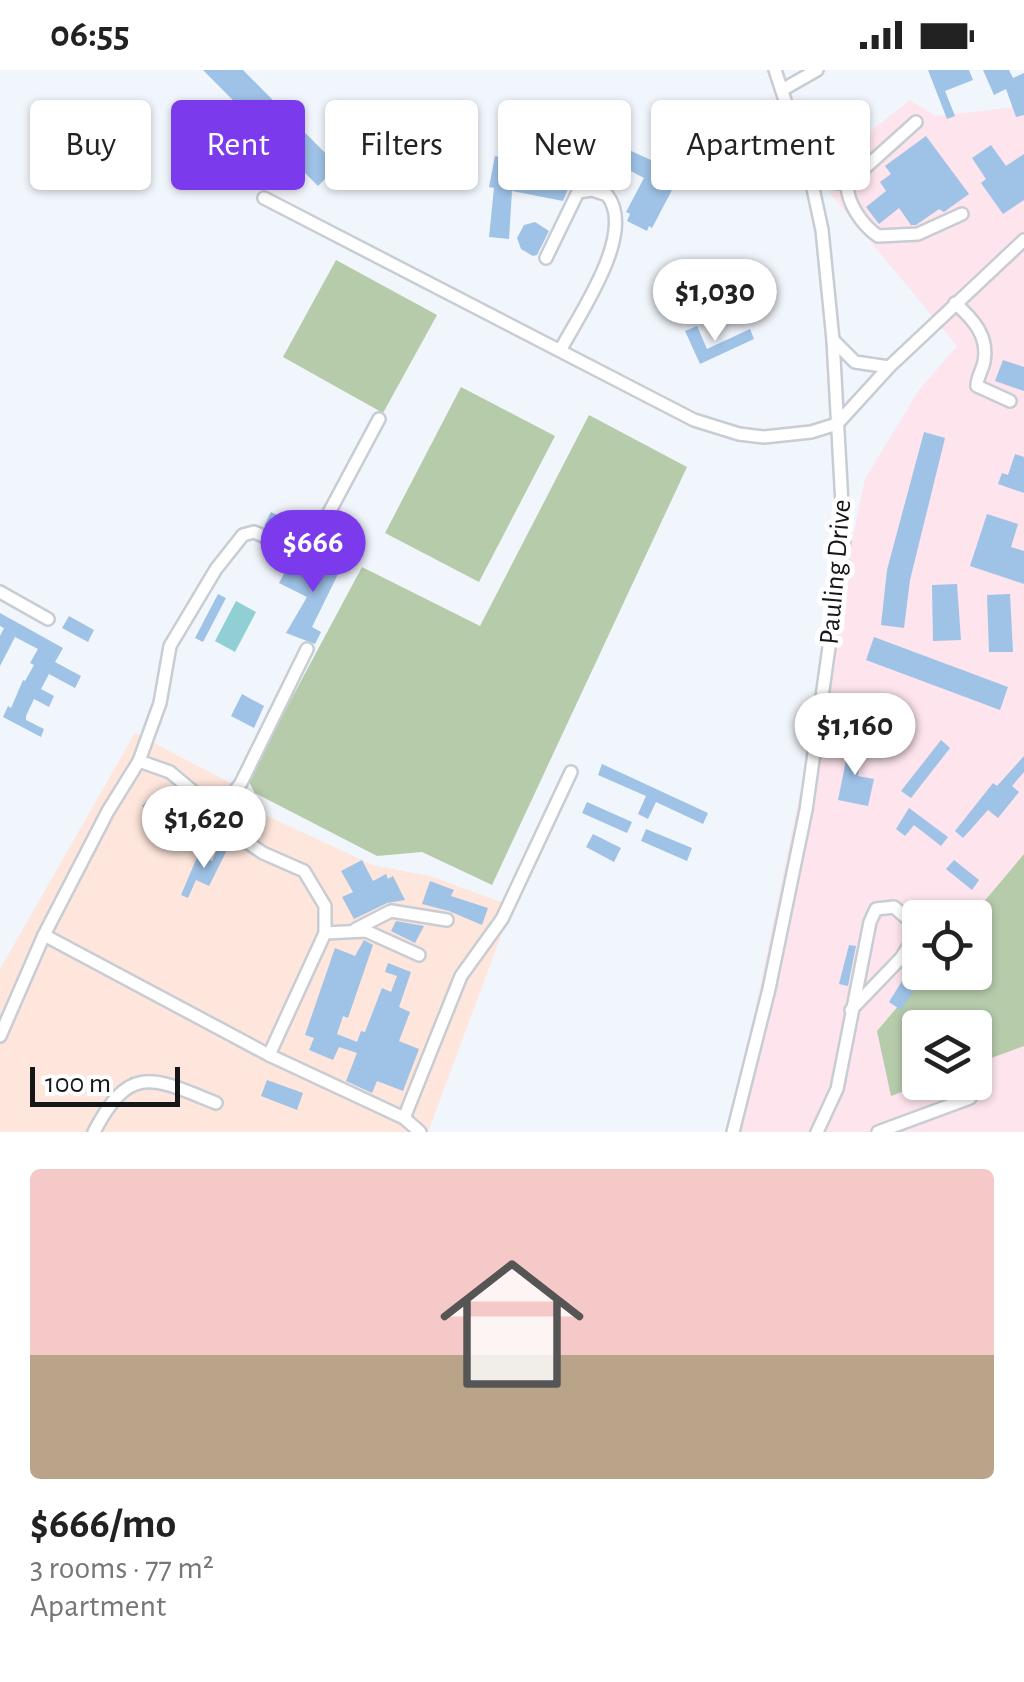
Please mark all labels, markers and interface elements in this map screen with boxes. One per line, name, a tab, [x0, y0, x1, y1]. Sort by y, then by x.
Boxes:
text: 06:55	[50, 16, 130, 54]
chip: Buy	[30, 100, 151, 190]
chip: Rent	[171, 100, 305, 190]
chip: Filters	[325, 100, 478, 190]
chip: New	[498, 100, 631, 190]
chip: Apartment	[651, 100, 870, 190]
pin: $1,030	[634, 259, 796, 344]
text: $1,030	[675, 275, 755, 307]
street label: Pauling Drive	[816, 498, 856, 646]
pin: $666	[254, 510, 372, 595]
text: $666	[283, 526, 343, 558]
pin: $1,160	[774, 693, 936, 778]
text: $1,160	[817, 709, 893, 741]
pin: $1,620	[123, 786, 285, 871]
text: $1,620	[164, 802, 244, 834]
map controls	[902, 900, 992, 1100]
button: locate	[902, 900, 992, 990]
button: layers	[902, 1010, 992, 1100]
scale bar	[30, 1062, 180, 1106]
text: 100 m	[45, 1070, 111, 1098]
icon: home	[422, 1234, 602, 1414]
text: $666/mo	[30, 1503, 176, 1545]
text: 3 rooms · 77 m²	[30, 1552, 214, 1584]
text: Apartment	[30, 1590, 166, 1622]

